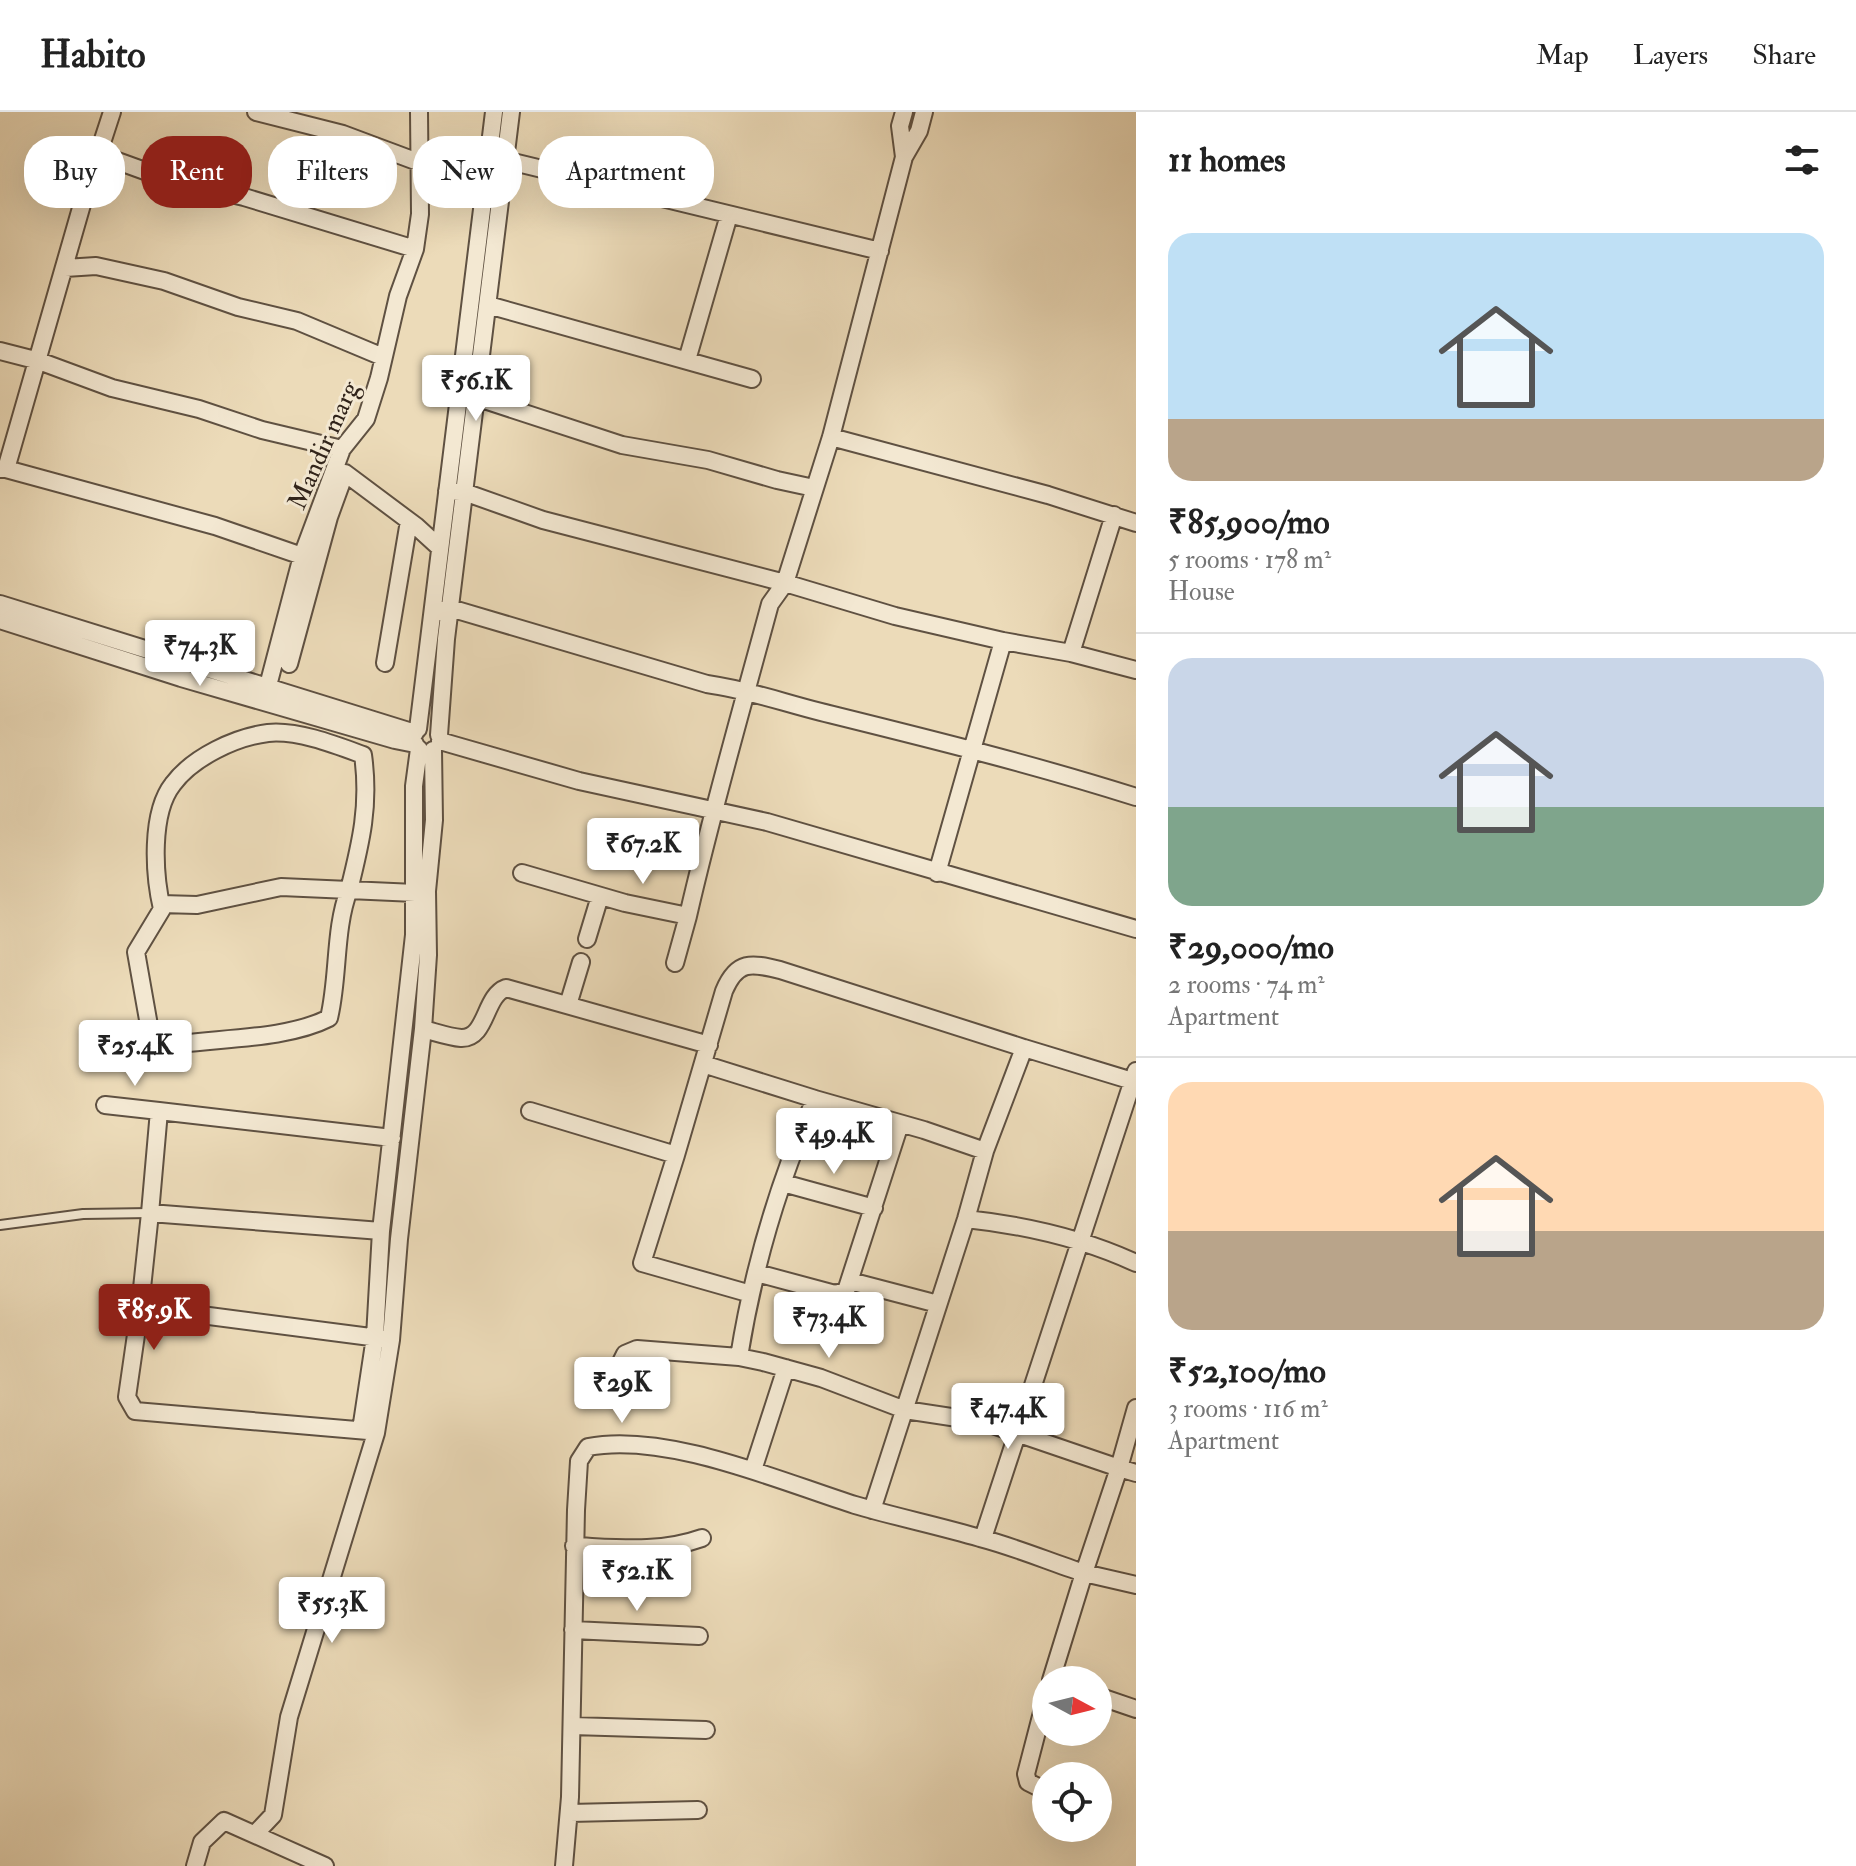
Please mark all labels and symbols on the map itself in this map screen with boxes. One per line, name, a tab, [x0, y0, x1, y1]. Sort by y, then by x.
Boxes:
pin: ₹56.1K	[411, 355, 541, 423]
street label: Mandir marg	[281, 375, 367, 515]
pin: ₹74.3K	[135, 620, 265, 688]
pin: ₹67.2K	[578, 818, 708, 886]
pin: ₹25.4K	[70, 1020, 200, 1088]
pin: ₹49.4K	[769, 1108, 899, 1176]
pin: ₹85.9K	[89, 1284, 219, 1352]
pin: ₹73.4K	[764, 1292, 894, 1360]
pin: ₹29K	[575, 1357, 669, 1425]
pin: ₹47.4K	[943, 1383, 1073, 1451]
pin: ₹52.1K	[572, 1545, 702, 1613]
pin: ₹55.3K	[267, 1577, 397, 1645]
north arrow	[1032, 1666, 1112, 1746]

